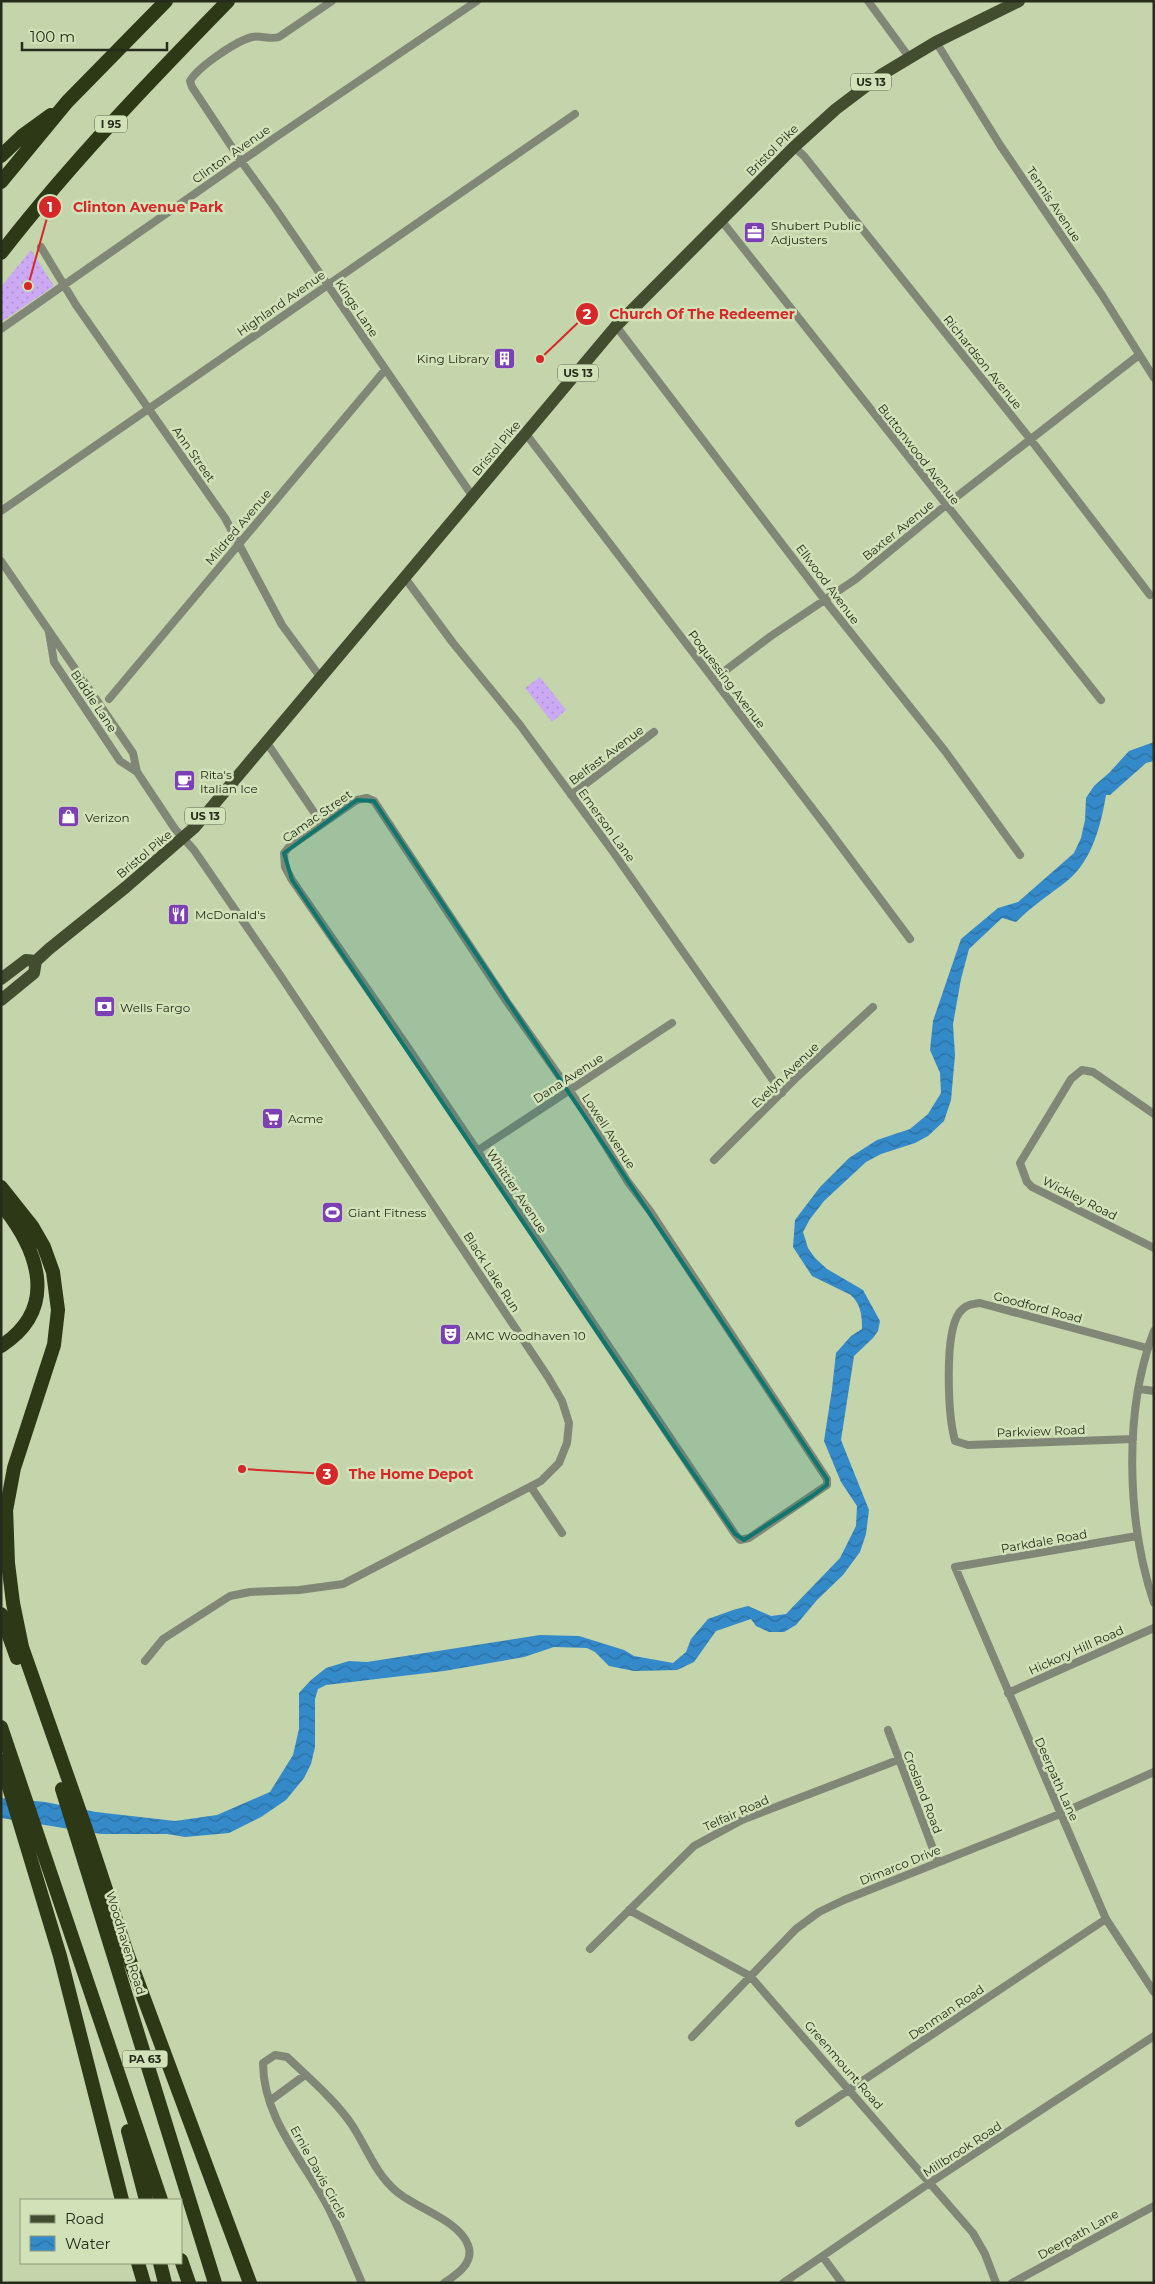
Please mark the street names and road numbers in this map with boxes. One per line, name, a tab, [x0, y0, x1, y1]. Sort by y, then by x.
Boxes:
road number: US 13	[851, 74, 891, 90]
road number: I 95	[95, 116, 127, 132]
street label: Bristol Pike	[743, 121, 801, 179]
street label: Clinton Avenue	[189, 122, 273, 186]
street label: Tennis Avenue	[1023, 164, 1085, 244]
street label: Highland Avenue	[234, 267, 328, 339]
street label: Kings Lane	[332, 276, 382, 340]
street label: Richardson Avenue	[941, 312, 1025, 412]
road number: US 13	[558, 364, 598, 382]
street label: Buttonwood Avenue	[875, 401, 963, 507]
street label: Bristol Pike	[469, 417, 523, 479]
street label: Ann Street	[169, 423, 219, 485]
street label: Mildred Avenue	[202, 486, 274, 568]
street label: Baxter Avenue	[859, 497, 937, 563]
street label: Ellwood Avenue	[793, 541, 863, 627]
street label: Poquessing Avenue	[685, 627, 769, 731]
street label: Biddle Lane	[68, 667, 120, 735]
street label: Belfast Avenue	[566, 722, 646, 788]
street label: Emerson Lane	[575, 785, 639, 865]
street label: Camac Street	[279, 786, 355, 846]
road number: US 13	[185, 808, 225, 824]
street label: Bristol Pike	[113, 827, 175, 881]
street label: Evelyn Avenue	[748, 1039, 822, 1111]
street label: Dana Avenue	[530, 1050, 606, 1106]
street label: Lowell Avenue	[579, 1091, 639, 1171]
street label: Whittier Avenue	[483, 1146, 551, 1236]
street label: Wickley Road	[1040, 1173, 1120, 1223]
street label: Black Lake Run	[460, 1229, 524, 1315]
street label: Goodford Road	[992, 1288, 1084, 1326]
street label: Parkview Road	[996, 1422, 1086, 1440]
street label: Parkdale Road	[1000, 1526, 1088, 1556]
street label: Hickory Hill Road	[1026, 1622, 1126, 1678]
street label: Deerpath Lane	[1032, 1735, 1082, 1823]
street label: Crosland Road	[900, 1748, 946, 1836]
street label: Telfair Road	[701, 1792, 771, 1834]
street label: Dimarco Drive	[857, 1842, 943, 1888]
street label: Woodhaven Road	[103, 1890, 149, 1996]
street label: Denman Road	[905, 1981, 987, 2043]
street label: Greenmount Road	[801, 2018, 887, 2112]
road number: PA 63	[122, 2050, 168, 2068]
street label: Millbrook Road	[920, 2118, 1004, 2180]
street label: Ernie Davis Circle	[287, 2123, 351, 2221]
street label: Deerpath Lane	[1035, 2206, 1121, 2262]

